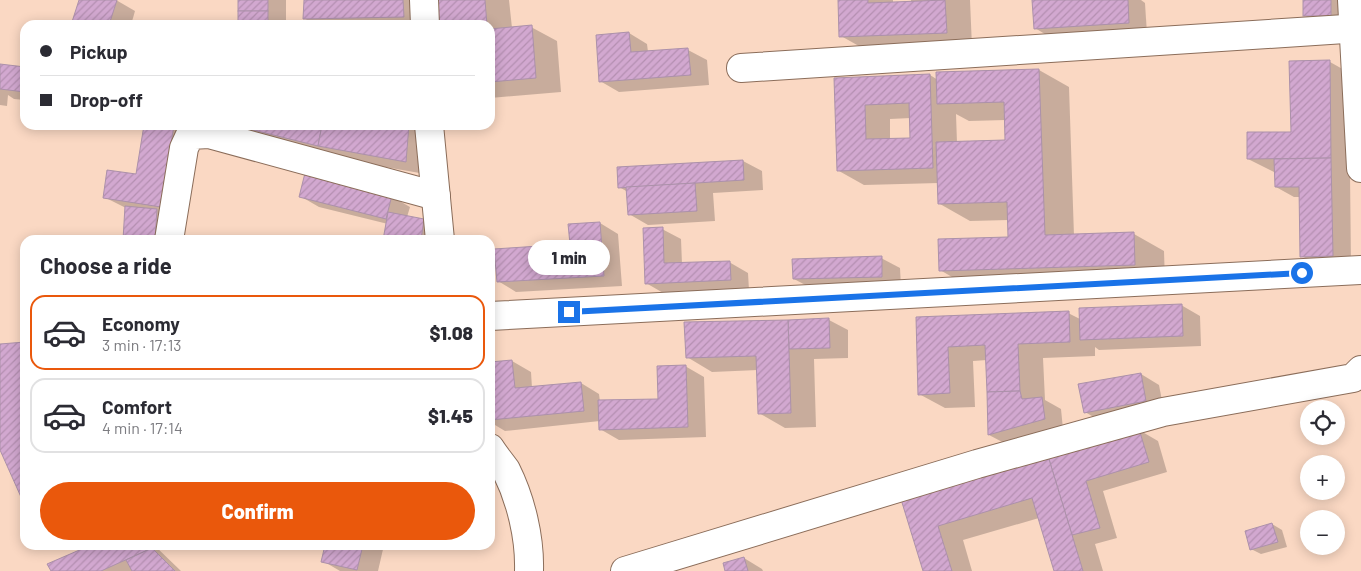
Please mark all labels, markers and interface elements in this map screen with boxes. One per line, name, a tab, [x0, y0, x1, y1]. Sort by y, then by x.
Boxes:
text: Pickup	[70, 40, 128, 63]
text: Drop-off	[70, 88, 143, 111]
callout: 1 min	[528, 240, 610, 274]
text: 1 min	[551, 248, 587, 267]
text: Choose a ride	[40, 252, 172, 278]
route start	[1291, 262, 1313, 284]
route end	[558, 301, 580, 323]
icon: car	[42, 310, 87, 355]
text: Economy	[102, 312, 180, 335]
text: $1.08	[429, 321, 473, 344]
text: 3 min · 17:13	[102, 335, 182, 354]
icon: car	[42, 393, 87, 438]
text: Comfort	[102, 395, 172, 418]
map controls	[1300, 400, 1345, 555]
button: locate	[1300, 400, 1345, 445]
text: $1.45	[428, 404, 473, 427]
text: 4 min · 17:14	[102, 418, 183, 437]
button: +	[1300, 455, 1345, 500]
button: Confirm	[40, 482, 475, 540]
button: −	[1300, 510, 1345, 555]

